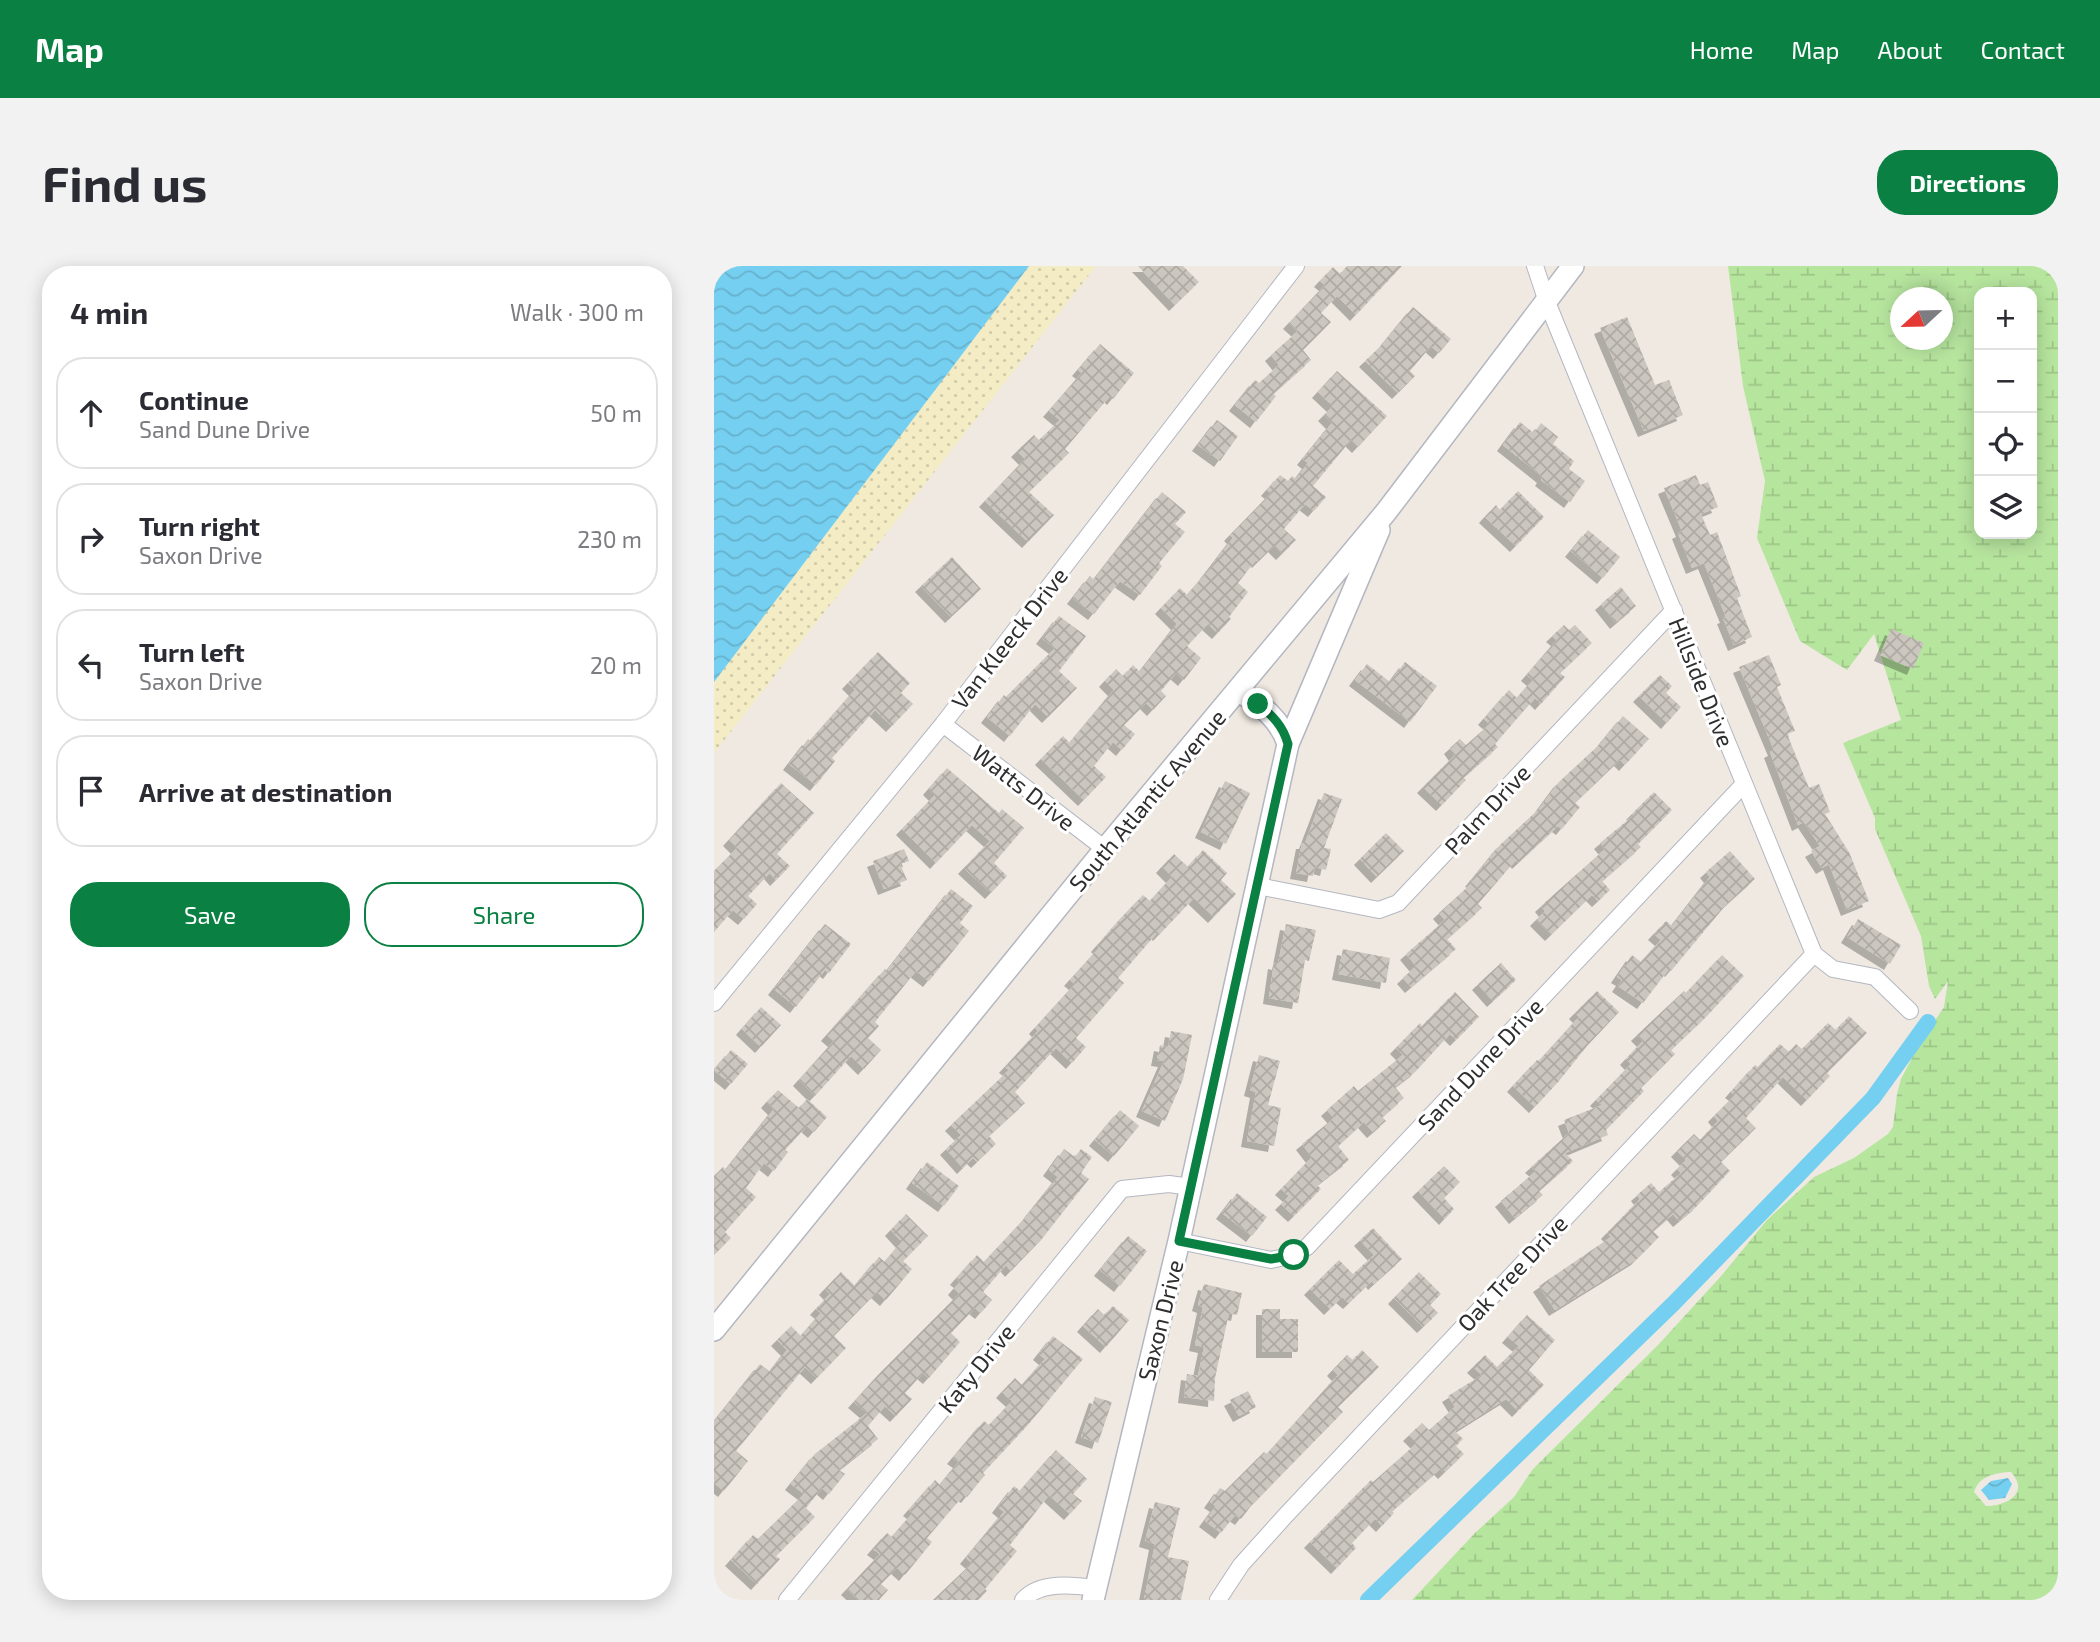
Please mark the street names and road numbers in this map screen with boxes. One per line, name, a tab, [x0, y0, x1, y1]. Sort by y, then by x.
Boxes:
street label: Van Kleeck Drive	[945, 562, 1073, 714]
street label: Hillside Drive	[1663, 613, 1741, 751]
street label: South Atlantic Avenue	[1063, 703, 1231, 897]
street label: Watts Drive	[967, 738, 1081, 836]
street label: Palm Drive	[1438, 758, 1536, 860]
street label: Sand Dune Drive	[1411, 992, 1549, 1136]
street label: Oak Tree Drive	[1451, 1209, 1573, 1337]
street label: Saxon Drive	[1131, 1257, 1189, 1383]
street label: Katy Drive	[932, 1318, 1020, 1418]

